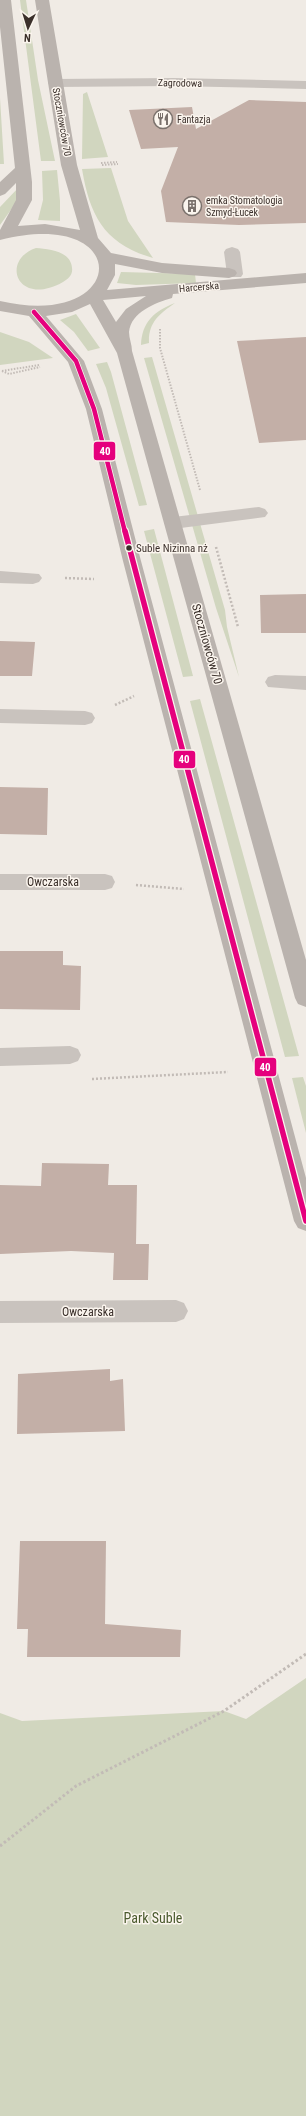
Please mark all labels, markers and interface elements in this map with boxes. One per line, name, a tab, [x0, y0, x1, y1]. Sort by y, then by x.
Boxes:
north arrow	[8, 8, 48, 48]
text: N	[23, 31, 31, 44]
street label: Zagrodowa	[158, 77, 202, 89]
street label: Stoczniowców 70	[51, 87, 73, 157]
restaurant icon: Fantazja	[152, 108, 174, 130]
place label: Fantazja	[177, 114, 211, 125]
building icon: emka Stomatologia Szmyd-Łucek	[181, 195, 203, 217]
place label: emka Stomatologia Szmyd-Łucek	[206, 195, 283, 218]
street label: Harcerska	[179, 280, 220, 294]
line badge: 40	[93, 441, 116, 461]
text: 40	[99, 445, 111, 458]
place label: Suble Nizinna nż	[136, 542, 208, 555]
marker: Suble Nizinna nż	[124, 543, 134, 553]
street label: Stoczniowców 70	[189, 602, 225, 686]
line badge: 40	[173, 750, 196, 769]
text: 40	[178, 753, 190, 766]
street label: Owczarska	[27, 875, 79, 889]
line badge: 40	[254, 1057, 277, 1077]
text: 40	[259, 1061, 271, 1074]
street label: Owczarska	[62, 1305, 114, 1319]
park label: Park Suble	[124, 1910, 183, 1926]

